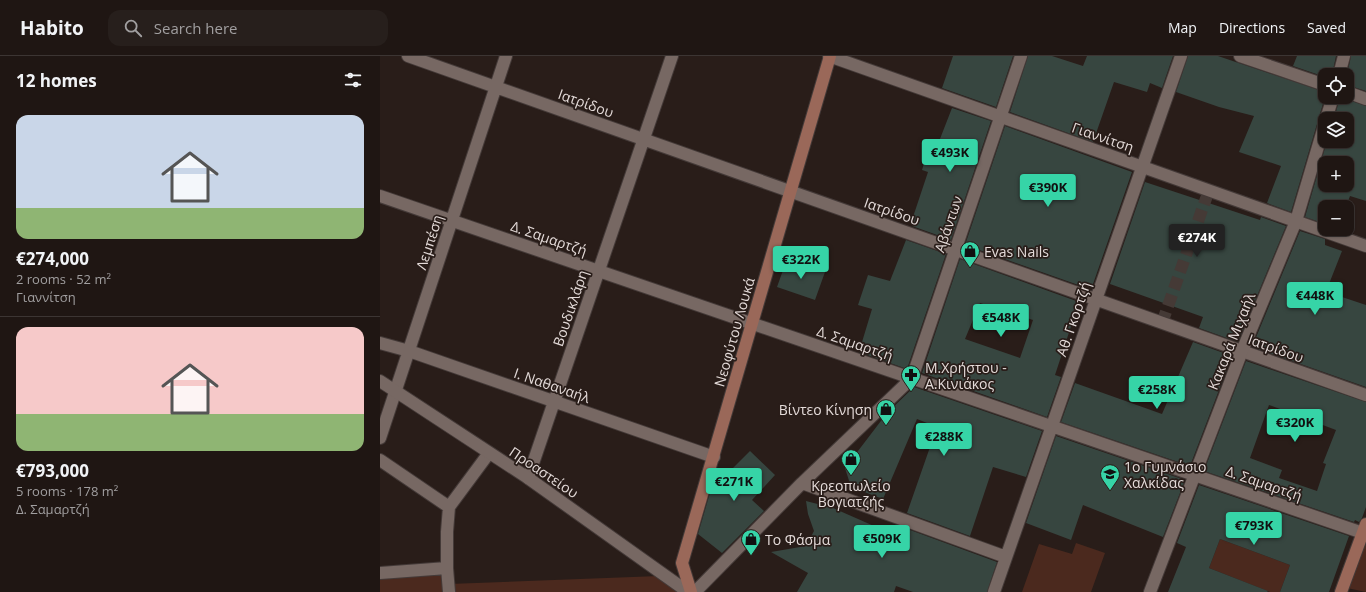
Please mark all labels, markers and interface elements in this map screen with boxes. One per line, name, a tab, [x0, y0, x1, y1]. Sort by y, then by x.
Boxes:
search box	[108, 10, 388, 46]
text: Habito	[20, 15, 84, 41]
icon: search	[122, 17, 144, 39]
text: Search here	[154, 18, 237, 38]
text: Map	[1168, 18, 1197, 37]
text: Directions	[1219, 18, 1285, 37]
text: Saved	[1307, 18, 1346, 37]
map controls	[1318, 68, 1354, 236]
button: locate	[1318, 68, 1354, 104]
text: 12 homes	[16, 69, 97, 92]
icon: filters	[342, 69, 364, 91]
street label: Ιατρίδου	[556, 84, 616, 122]
button: layers	[1318, 112, 1354, 148]
street label: Γιαννίτση	[1070, 118, 1136, 156]
pin: €493K	[922, 139, 978, 173]
icon: home	[154, 141, 226, 213]
text: €493K	[931, 143, 969, 161]
button: +	[1318, 156, 1354, 192]
pin: €390K	[1020, 174, 1076, 208]
text: €390K	[1029, 178, 1067, 196]
street label: Ιατρίδου	[862, 193, 922, 229]
street label: Αβάντων	[929, 193, 967, 255]
button: −	[1318, 200, 1354, 236]
street label: Λεμπέση	[411, 212, 447, 272]
street label: Δ. Σαμαρτζή	[508, 216, 590, 260]
pin: €274K	[1169, 224, 1225, 258]
text: €274K	[1178, 228, 1216, 246]
shop icon: Evas Nails	[959, 240, 981, 268]
place label: Evas Nails	[984, 242, 1049, 261]
pin: €322K	[773, 246, 829, 280]
text: €274,000	[16, 247, 89, 270]
text: €322K	[782, 250, 820, 268]
street label: Βουδικλάρη	[548, 267, 592, 349]
text: 2 rooms · 52 m²	[16, 270, 111, 288]
street label: Νεοφύτου Λουκά	[709, 275, 759, 389]
street label: Αθ. Γκορτζή	[1051, 279, 1095, 359]
pin: €448K	[1287, 282, 1343, 316]
text: €448K	[1296, 286, 1334, 304]
text: Γιαννίτση	[16, 288, 76, 306]
street label: Κακαρά Μιχαήλ	[1203, 289, 1259, 392]
pin: €548K	[973, 304, 1029, 338]
text: €548K	[982, 308, 1020, 326]
street label: Δ. Σαμαρτζή	[814, 321, 896, 365]
street label: Ιατρίδου	[1246, 329, 1306, 367]
icon: home	[154, 353, 226, 425]
place label: Μ.Χρήστου - Α.Κινιάκος	[925, 358, 1007, 393]
street label: Ι. Ναθαναήλ	[511, 363, 593, 407]
pharmacy icon: Μ.Χρήστου - Α.Κινιάκος	[900, 364, 922, 392]
pin: €258K	[1129, 376, 1185, 410]
text: €258K	[1138, 380, 1176, 398]
shop icon: Βίντεο Κίνηση	[875, 398, 897, 426]
place label: Βίντεο Κίνηση	[779, 400, 872, 419]
pin: €320K	[1267, 409, 1323, 443]
text: €320K	[1276, 413, 1314, 431]
pin: €288K	[916, 423, 972, 457]
text: €288K	[925, 427, 963, 445]
street label: Προαστείου	[506, 442, 582, 502]
shop icon: Κρεοπωλείο Βογιατζής	[840, 448, 862, 476]
place label: 1ο Γυμνάσιο Χαλκίδας	[1124, 457, 1206, 492]
text: €793,000	[16, 459, 89, 482]
street label: Δ. Σαμαρτζή	[1223, 461, 1305, 505]
school or university icon: 1ο Γυμνάσιο Χαλκίδας	[1099, 463, 1121, 491]
pin: €271K	[706, 468, 762, 502]
text: €271K	[715, 472, 753, 490]
place label: Κρεοπωλείο Βογιατζής	[811, 476, 891, 511]
text: 5 rooms · 178 m²	[16, 482, 118, 500]
text: Δ. Σαμαρτζή	[16, 500, 90, 518]
pin: €793K	[1226, 512, 1282, 546]
text: €793K	[1235, 516, 1273, 534]
pin: €509K	[854, 525, 910, 559]
shop icon: Το Φάσμα	[740, 528, 762, 556]
text: €509K	[863, 529, 901, 547]
place label: Το Φάσμα	[765, 530, 831, 549]

